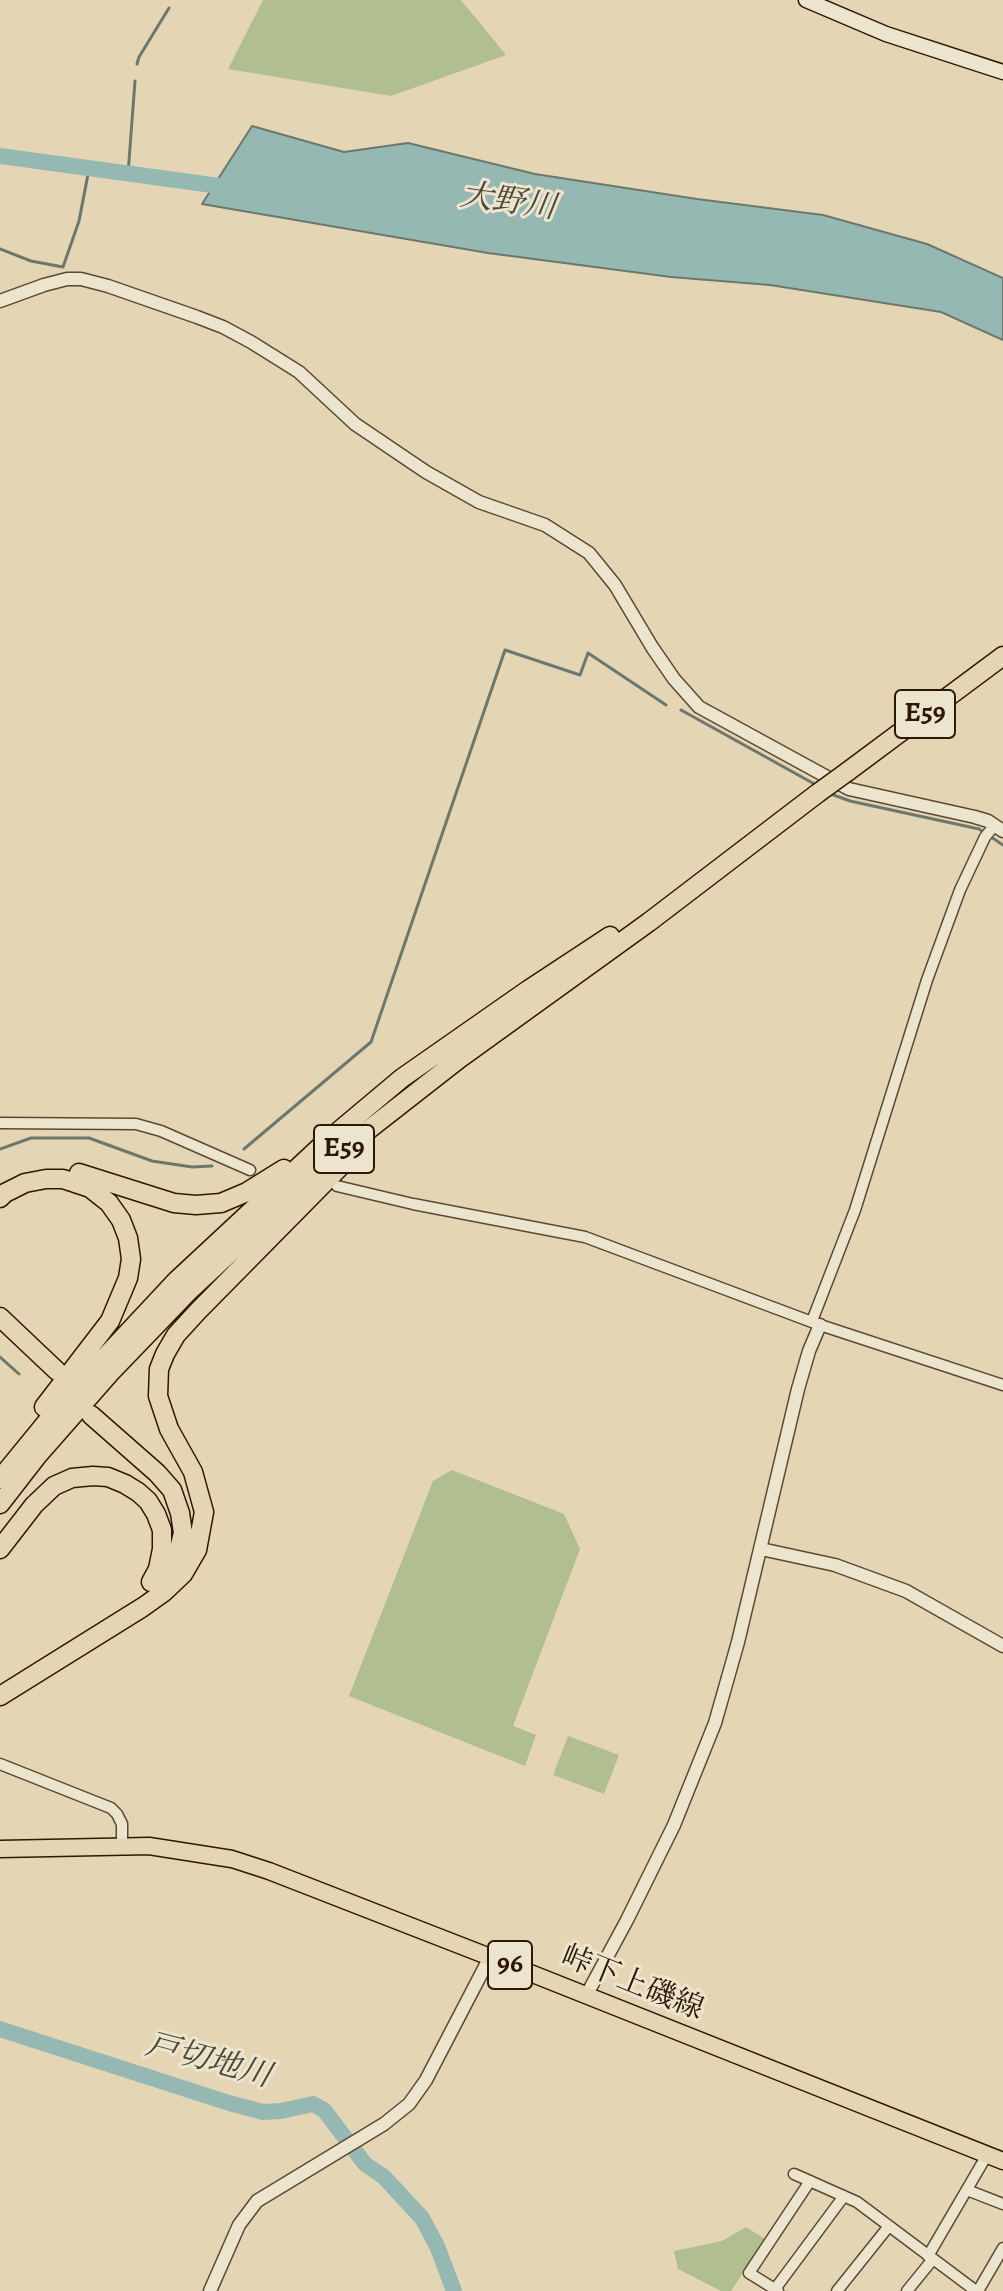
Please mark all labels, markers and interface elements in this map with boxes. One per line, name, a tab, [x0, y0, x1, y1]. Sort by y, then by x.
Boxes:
water label: 大野川	[458, 177, 558, 229]
road number: E59	[895, 690, 955, 738]
road number: E59	[314, 1125, 374, 1173]
street label: 峠下上磯線	[556, 1939, 708, 2029]
road number: 96	[488, 1941, 532, 1989]
water label: 戸切地川	[141, 2027, 275, 2097]

